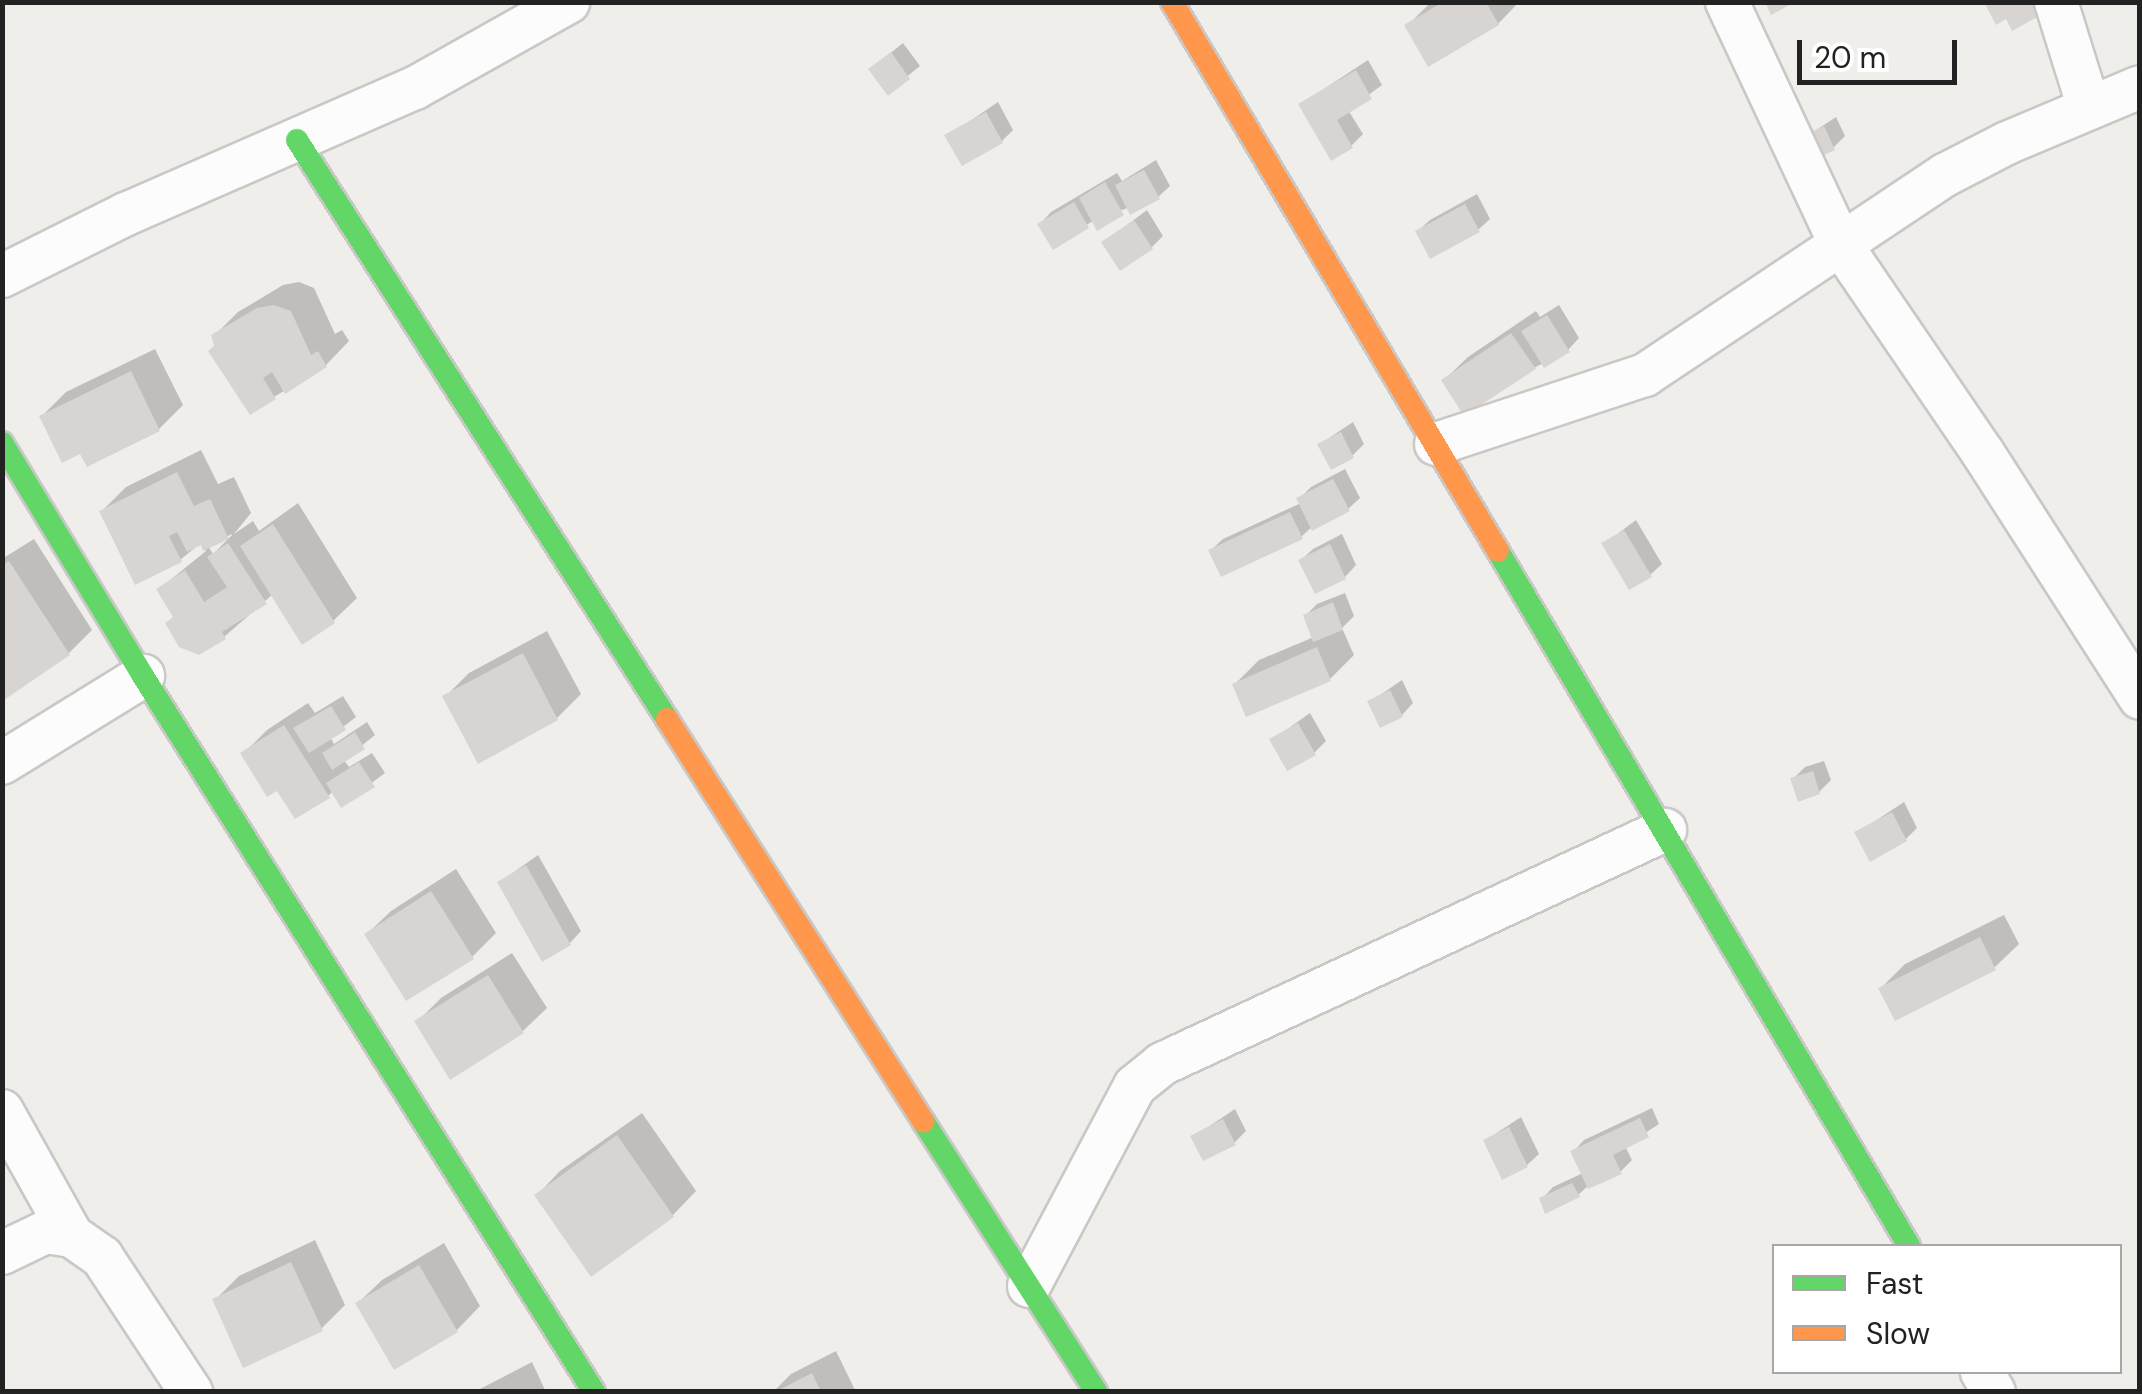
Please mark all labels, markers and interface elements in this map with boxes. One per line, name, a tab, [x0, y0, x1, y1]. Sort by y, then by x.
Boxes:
scale bar	[1802, 20, 1962, 82]
text: 20 m	[1814, 38, 1886, 77]
legend	[1772, 1244, 2122, 1374]
text: Fast	[1866, 1264, 1924, 1303]
text: Slow	[1866, 1314, 1930, 1353]

